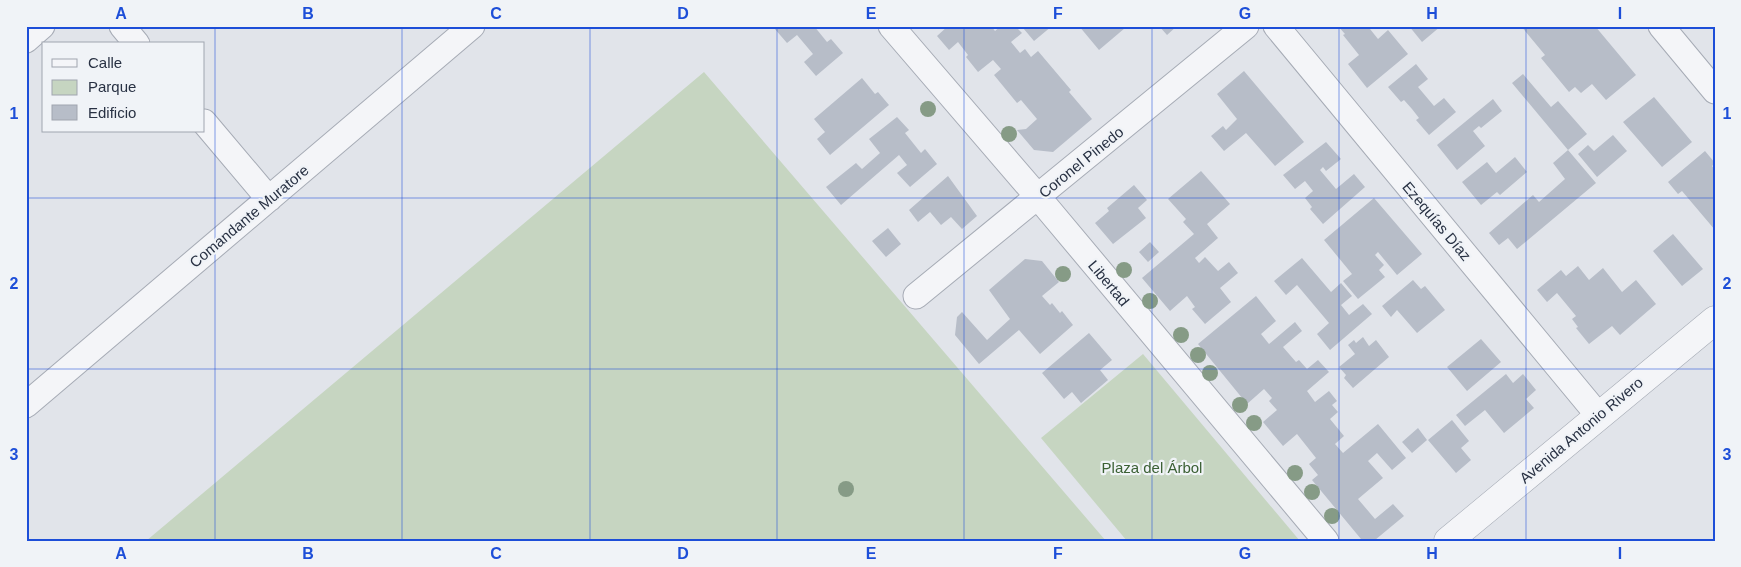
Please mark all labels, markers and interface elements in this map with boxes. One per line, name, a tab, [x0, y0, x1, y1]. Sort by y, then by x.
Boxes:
text: A	[115, 5, 127, 22]
text: B	[302, 5, 314, 22]
text: C	[490, 5, 502, 22]
text: D	[677, 5, 689, 22]
text: E	[866, 5, 877, 22]
text: F	[1053, 5, 1063, 22]
text: G	[1239, 5, 1251, 22]
text: H	[1426, 5, 1438, 22]
text: I	[1618, 5, 1622, 22]
legend	[42, 42, 205, 132]
text: Calle	[88, 54, 122, 71]
text: Parque	[88, 78, 136, 95]
text: Edificio	[88, 104, 136, 121]
text: 1	[10, 105, 19, 122]
text: 1	[1723, 105, 1732, 122]
street label: Coronel Pinedo	[1035, 123, 1127, 201]
street label: Comandante Muratore	[186, 161, 312, 271]
street label: Ezequías Díaz	[1399, 178, 1475, 264]
street label: Libertad	[1085, 257, 1133, 309]
text: 2	[10, 275, 19, 292]
text: 2	[1723, 275, 1732, 292]
street label: Avenida Antonio Rivero	[1516, 373, 1646, 487]
text: 3	[10, 446, 19, 463]
text: 3	[1723, 446, 1732, 463]
park label: Plaza del Árbol	[1102, 459, 1202, 476]
text: A	[115, 545, 127, 562]
text: B	[302, 545, 314, 562]
text: C	[490, 545, 502, 562]
text: D	[677, 545, 689, 562]
text: E	[866, 545, 877, 562]
text: F	[1053, 545, 1063, 562]
text: G	[1239, 545, 1251, 562]
text: H	[1426, 545, 1438, 562]
text: I	[1618, 545, 1622, 562]

